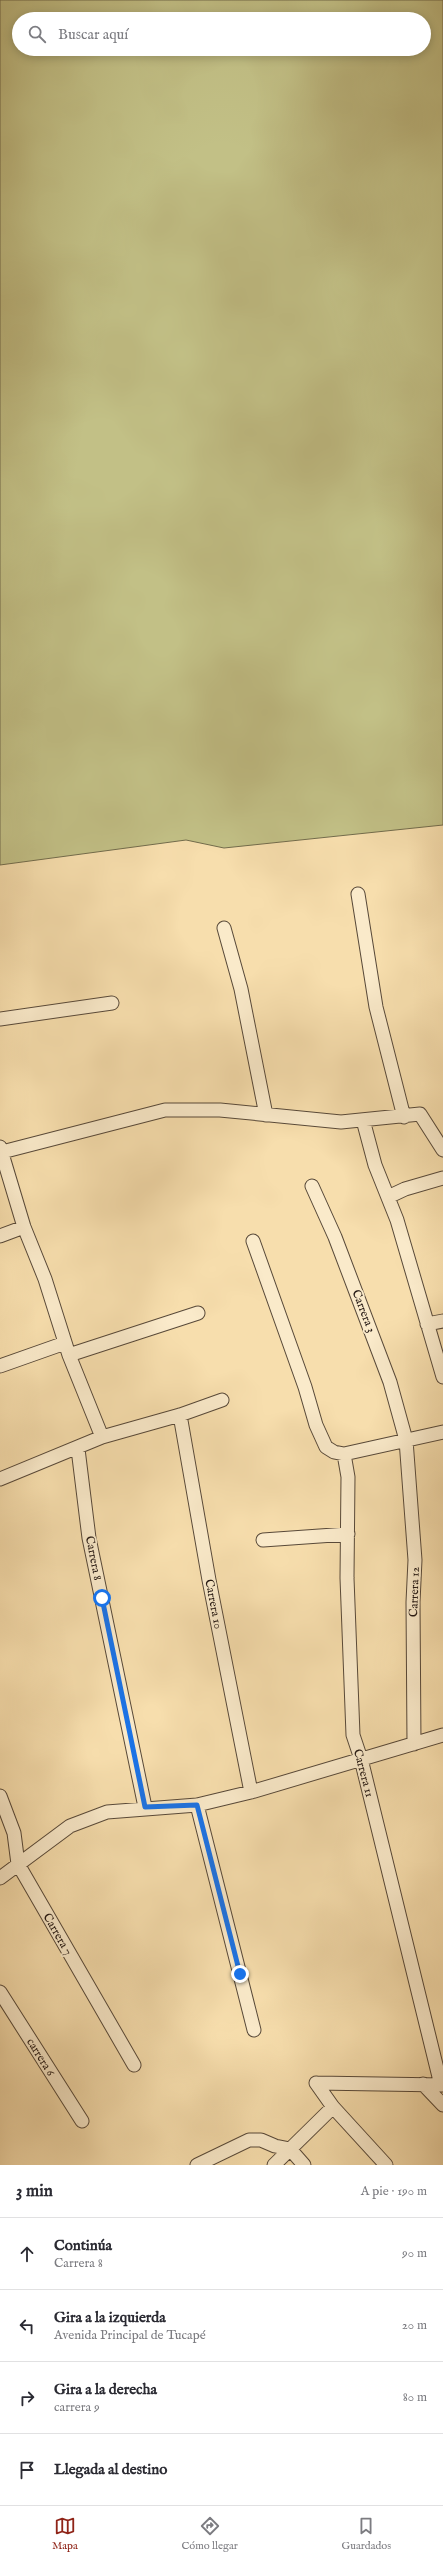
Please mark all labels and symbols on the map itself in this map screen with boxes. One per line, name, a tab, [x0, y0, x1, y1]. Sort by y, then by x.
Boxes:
street label: Carrera 3	[349, 1288, 379, 1335]
street label: Carrera 8	[82, 1535, 105, 1582]
street label: Carrera 12	[406, 1566, 423, 1617]
street label: Carrera 10	[201, 1578, 226, 1630]
route start	[93, 1589, 111, 1607]
street label: Carrera 11	[350, 1747, 377, 1799]
street label: Carrera 7	[40, 1911, 76, 1958]
route end	[231, 1965, 249, 1983]
street label: carrera 6	[23, 2036, 59, 2080]

